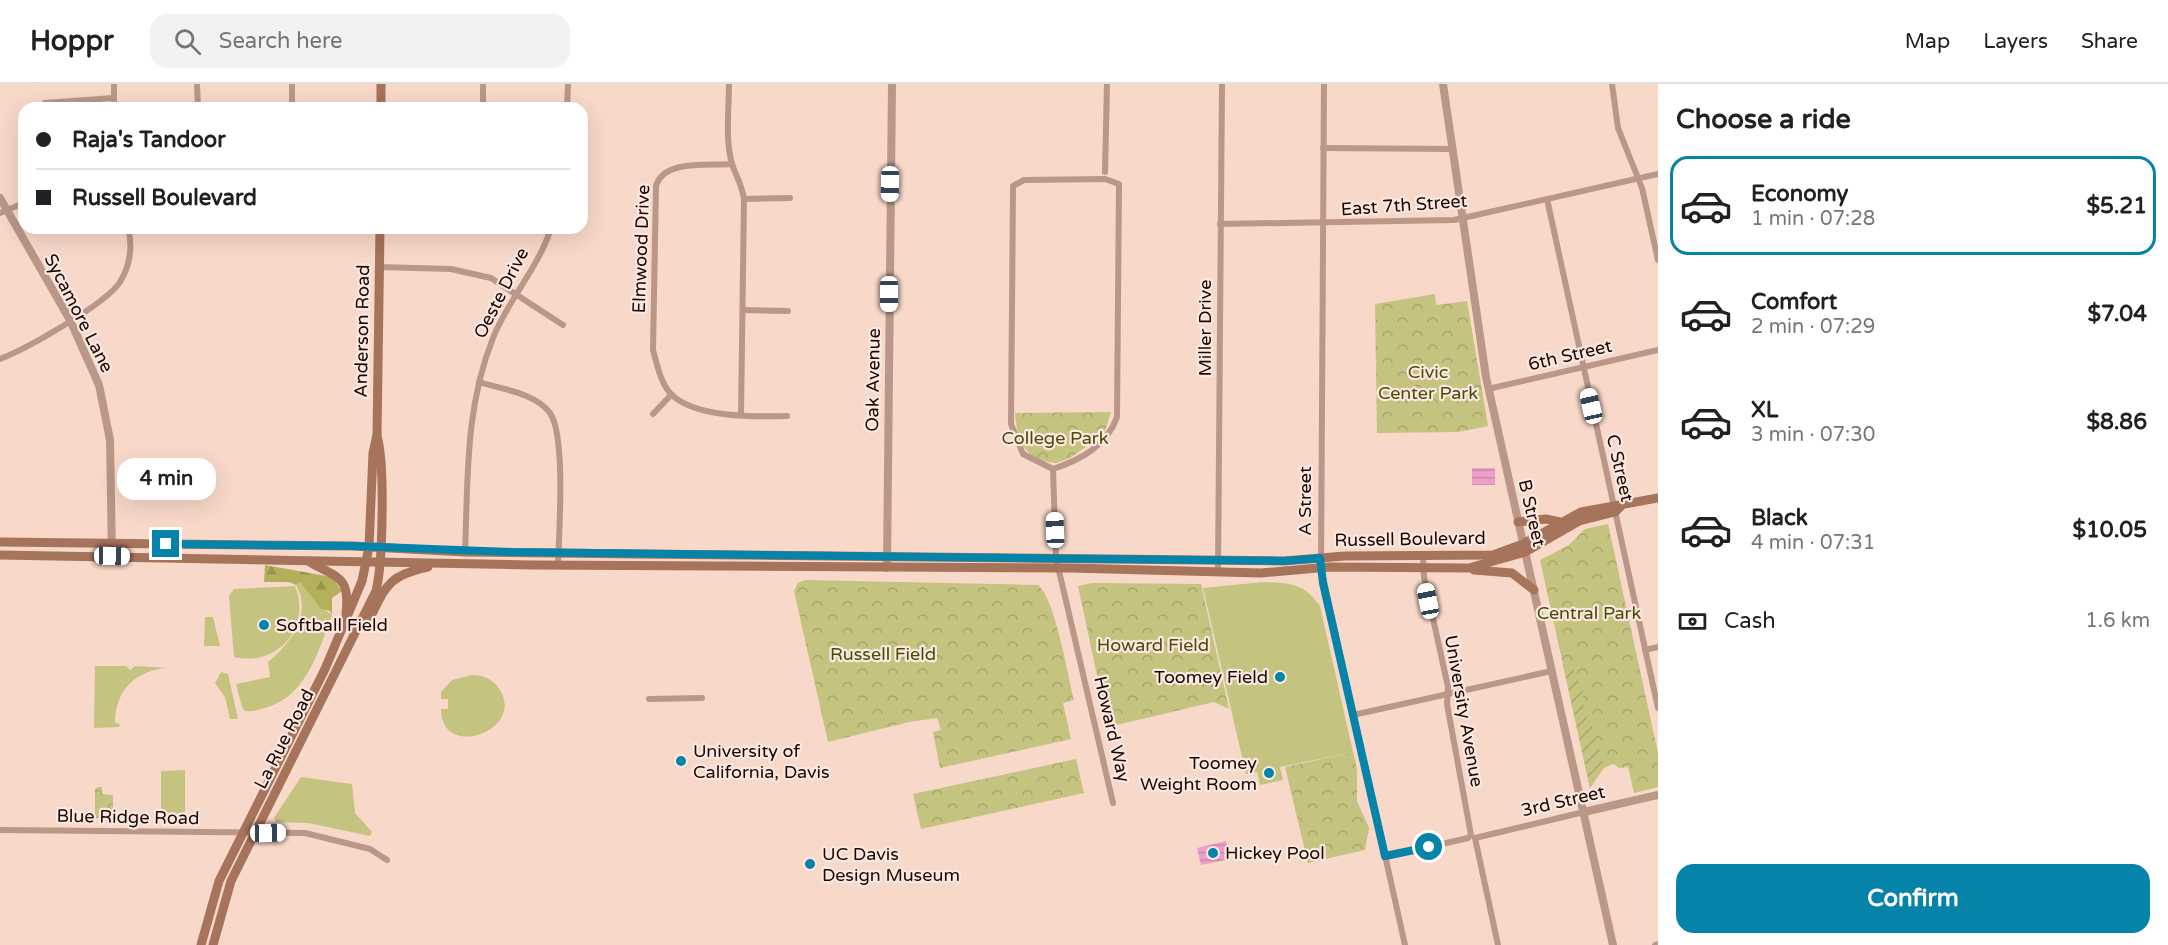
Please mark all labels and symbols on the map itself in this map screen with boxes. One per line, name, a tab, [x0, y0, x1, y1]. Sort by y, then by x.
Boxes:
car	[881, 166, 899, 202]
street label: Elmwood Drive	[628, 184, 654, 314]
street label: East 7th Street	[1340, 190, 1468, 220]
street label: Oeste Drive	[469, 244, 533, 342]
street label: Sycamore Lane	[40, 250, 118, 376]
street label: Anderson Road	[350, 264, 374, 398]
car	[880, 276, 898, 312]
street label: Miller Drive	[1194, 280, 1216, 376]
street label: Oak Avenue	[861, 328, 885, 432]
street label: 6th Street	[1526, 335, 1614, 375]
park label: Civic Center Park	[1378, 361, 1478, 404]
car	[1578, 386, 1604, 426]
park label: College Park	[1002, 427, 1109, 449]
street label: C Street	[1602, 432, 1638, 504]
callout: 4 min	[116, 457, 216, 499]
street label: A Street	[1294, 466, 1316, 536]
street label: B Street	[1514, 477, 1550, 549]
car	[1045, 512, 1065, 548]
street label: Russell Boulevard	[1334, 527, 1486, 551]
route end	[152, 530, 179, 557]
car	[94, 547, 130, 565]
car	[1416, 582, 1440, 620]
park label: Central Park	[1537, 602, 1642, 624]
place label: Softball Field	[276, 614, 388, 636]
marker: Softball Field	[257, 618, 271, 632]
street label: University Avenue	[1440, 633, 1488, 789]
park label: Howard Field	[1097, 634, 1209, 656]
park label: Russell Field	[830, 643, 936, 665]
place label: Toomey Field	[1154, 666, 1268, 688]
marker: Toomey Field	[1273, 670, 1287, 684]
street label: Howard Way	[1089, 674, 1135, 784]
street label: La Rue Road	[249, 685, 319, 793]
place label: University of California, Davis	[693, 740, 830, 783]
place label: Toomey Weight Room	[1140, 752, 1257, 795]
marker: University of California, Davis	[674, 754, 688, 768]
marker: Toomey Weight Room	[1262, 766, 1276, 780]
street label: 3rd Street	[1519, 781, 1607, 821]
street label: Blue Ridge Road	[56, 805, 200, 829]
car	[250, 824, 286, 842]
route start	[1415, 833, 1442, 860]
place label: Hickey Pool	[1225, 842, 1325, 864]
place label: UC Davis Design Museum	[822, 843, 960, 886]
marker: Hickey Pool	[1206, 846, 1220, 860]
marker: UC Davis Design Museum	[803, 857, 817, 871]

